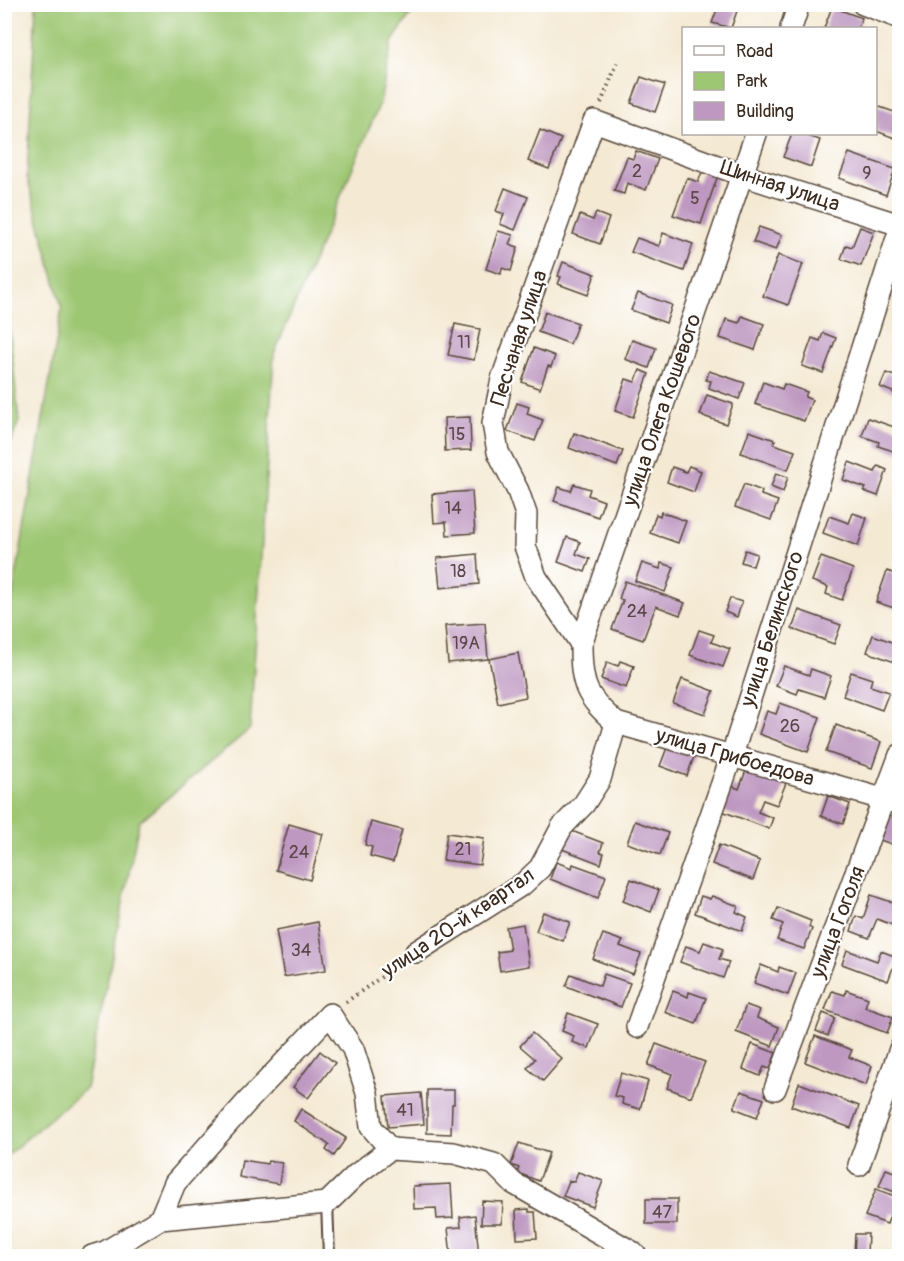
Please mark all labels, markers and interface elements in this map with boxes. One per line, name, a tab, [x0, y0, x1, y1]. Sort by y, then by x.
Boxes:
legend	[682, 27, 877, 135]
text: Road	[736, 40, 773, 63]
text: Park	[736, 70, 768, 93]
text: Building	[736, 100, 794, 123]
street label: Шинная улица	[717, 154, 843, 218]
house number: 2	[632, 160, 642, 183]
house number: 9	[862, 162, 872, 185]
house number: 5	[690, 187, 700, 210]
street label: Песчаная улица	[484, 267, 554, 409]
street label: улица Олега Кошевого	[616, 310, 708, 511]
house number: 11	[457, 331, 471, 354]
house number: 15	[449, 423, 465, 446]
house number: 14	[444, 497, 462, 520]
street label: улица Белинского	[734, 548, 810, 711]
house number: 18	[450, 560, 466, 583]
house number: 24	[627, 600, 648, 623]
house number: 19А	[452, 632, 480, 655]
house number: 26	[780, 715, 800, 738]
street label: улица Грибоедова	[652, 721, 817, 793]
house number: 21	[454, 838, 472, 861]
house number: 24	[289, 841, 310, 864]
street label: улица 20-й квартал	[376, 862, 540, 985]
street label: улица Гоголя	[804, 862, 872, 983]
house number: 34	[291, 939, 312, 962]
house number: 41	[396, 1099, 414, 1122]
house number: 47	[652, 1201, 672, 1224]

